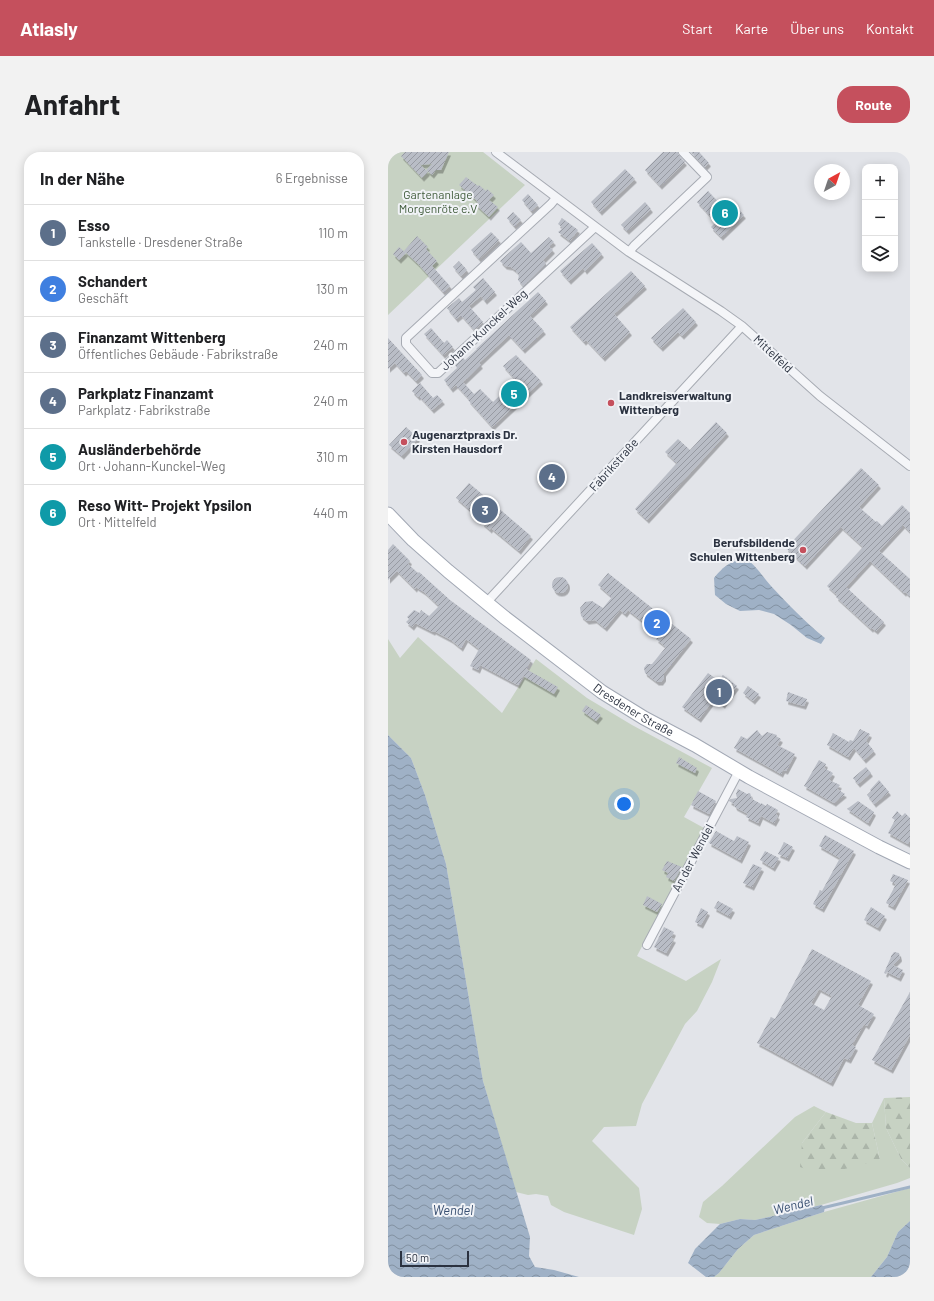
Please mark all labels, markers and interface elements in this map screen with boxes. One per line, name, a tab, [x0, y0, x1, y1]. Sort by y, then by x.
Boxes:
text: Atlasly	[20, 17, 78, 40]
text: Start	[682, 20, 713, 37]
text: Karte	[735, 20, 768, 37]
text: Über uns	[790, 20, 844, 37]
text: Kontakt	[866, 20, 914, 37]
button: Route	[837, 86, 910, 123]
text: Anfahrt	[24, 87, 120, 121]
north arrow	[814, 164, 850, 200]
map controls	[862, 164, 898, 272]
button: +	[862, 164, 898, 200]
text: In der Nähe	[40, 168, 125, 188]
text: 6 Ergebnisse	[276, 170, 348, 186]
park label: Gartenanlage Morgenröte e.V	[399, 187, 477, 215]
pin: 6	[712, 198, 738, 228]
button: −	[862, 200, 898, 236]
text: Esso	[78, 216, 110, 234]
text: 1	[51, 225, 55, 241]
text: 110 m	[318, 225, 348, 241]
text: Tankstelle · Dresdener Straße	[78, 234, 243, 250]
button: layers	[862, 236, 898, 272]
text: Schandert	[78, 272, 147, 290]
text: 2	[49, 281, 57, 297]
text: 130 m	[316, 281, 348, 297]
street label: Johann-Kunckel-Weg	[437, 286, 529, 373]
text: Geschäft	[78, 290, 129, 306]
text: Finanzamt Wittenberg	[78, 328, 226, 346]
street label: Mittelfeld	[751, 332, 796, 375]
text: 3	[49, 337, 57, 353]
text: 240 m	[313, 337, 348, 353]
text: Öffentliches Gebäude · Fabrikstraße	[78, 346, 278, 362]
pin: 5	[501, 379, 527, 409]
text: Parkplatz Finanzamt	[78, 384, 214, 402]
place label: Landkreisverwaltung Wittenberg	[619, 388, 732, 416]
text: 4	[49, 393, 57, 409]
text: 240 m	[313, 393, 348, 409]
marker: Landkreisverwaltung Wittenberg	[606, 398, 616, 408]
text: Parkplatz · Fabrikstraße	[78, 402, 210, 418]
place label: Augenarztpraxis Dr. Kirsten Hausdorf	[412, 427, 518, 455]
street label: Fabrikstraße	[586, 435, 641, 494]
marker: Augenarztpraxis Dr. Kirsten Hausdorf	[399, 437, 409, 447]
text: Ausländerbehörde	[78, 440, 201, 458]
text: 5	[49, 449, 57, 465]
text: 310 m	[316, 449, 348, 465]
text: Ort · Johann-Kunckel-Weg	[78, 458, 226, 474]
pin: 4	[539, 462, 565, 492]
pin: 3	[472, 495, 498, 525]
text: Reso Witt- Projekt Ypsilon	[78, 496, 252, 514]
text: 6	[50, 505, 56, 521]
text: 440 m	[313, 505, 348, 521]
text: Ort · Mittelfeld	[78, 514, 157, 530]
place label: Berufsbildende Schulen Wittenberg	[690, 535, 795, 563]
marker: Berufsbildende Schulen Wittenberg	[798, 545, 808, 555]
pin: 2	[644, 608, 670, 638]
pin: 1	[706, 677, 732, 707]
street label: Dresdener Straße	[591, 680, 677, 739]
your location	[614, 794, 634, 814]
street label: An der Wendel	[668, 821, 716, 894]
water label: Wendel	[771, 1192, 815, 1218]
water label: Wendel	[433, 1202, 473, 1218]
scale bar	[400, 1249, 469, 1268]
text: 50 m	[406, 1251, 429, 1264]

